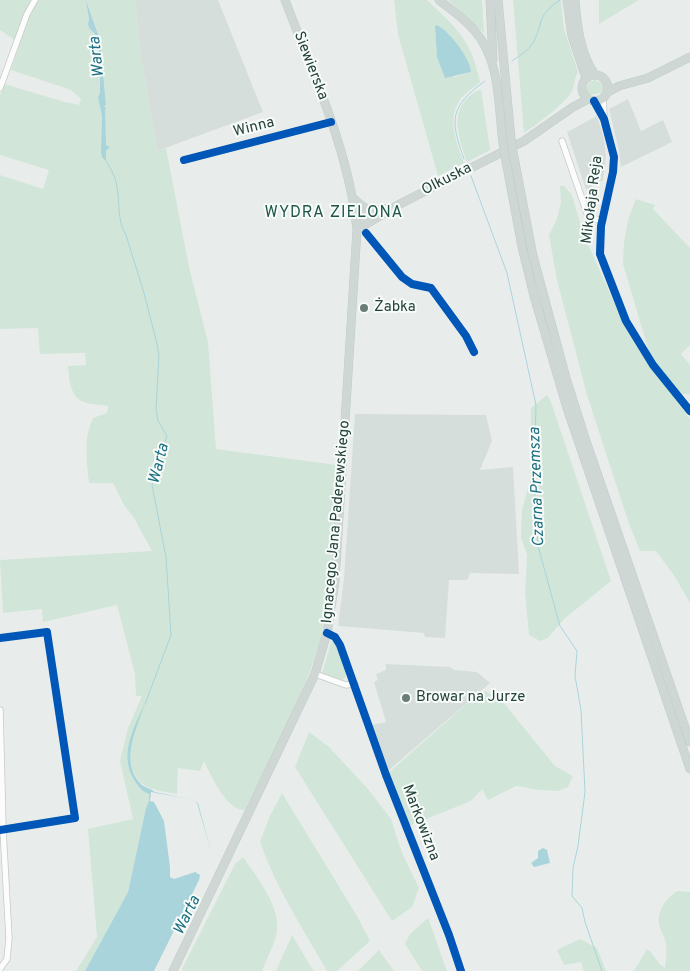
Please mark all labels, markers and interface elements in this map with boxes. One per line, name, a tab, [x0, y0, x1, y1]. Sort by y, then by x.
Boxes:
street label: Siewierska	[289, 29, 331, 103]
water label: Warta	[86, 36, 110, 78]
street label: Winna	[232, 114, 276, 142]
street label: Mikołaja Reja	[579, 155, 607, 245]
street label: Olkuska	[419, 160, 475, 200]
district label: WYDRA ZIELONA	[263, 204, 405, 224]
place label: Żabka	[374, 299, 416, 317]
marker: Żabka	[358, 302, 370, 314]
street label: Ignacego Jana Paderewskiego	[319, 420, 355, 624]
water label: Czarna Przemsza	[526, 427, 550, 547]
water label: Warta	[146, 442, 174, 486]
place label: Browar na Jurze	[416, 689, 525, 707]
marker: Browar na Jurze	[400, 692, 412, 704]
street label: Markowizna	[397, 783, 443, 863]
water label: Warta	[170, 893, 206, 939]

